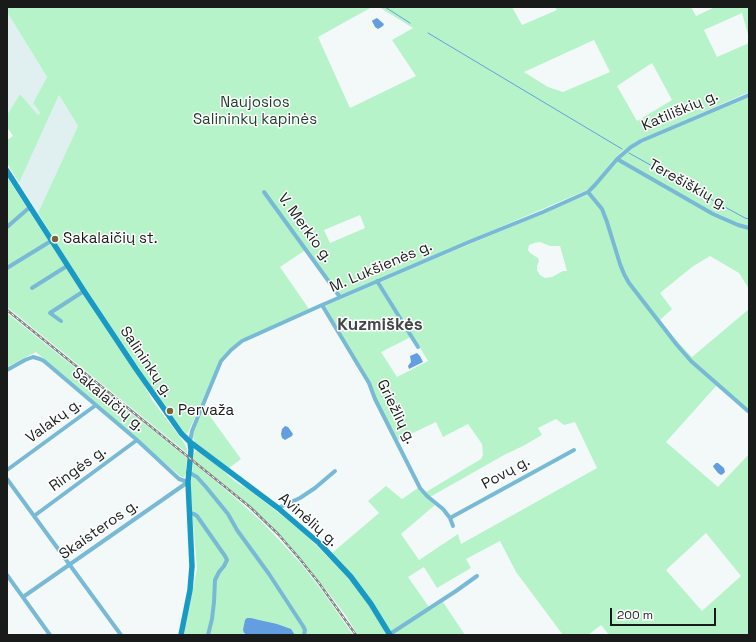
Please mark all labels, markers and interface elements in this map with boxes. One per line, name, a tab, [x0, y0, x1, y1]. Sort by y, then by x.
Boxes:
street label: Katiliškių g.	[639, 87, 721, 135]
park label: Naujosios Salininkų kapinės	[193, 94, 317, 129]
street label: Terešiškių g.	[645, 156, 731, 214]
street label: V. Merkio g.	[274, 190, 336, 266]
place label: Sakalaičių st.	[63, 230, 157, 248]
marker: Sakalaičių st.	[50, 234, 60, 244]
street label: M. Lukšienės g.	[327, 237, 435, 297]
district label: Kuzmiškės	[337, 315, 423, 335]
street label: Salininkų g.	[116, 323, 176, 401]
street label: Sakalaičių g.	[68, 364, 148, 436]
street label: Griežlių g.	[373, 377, 419, 447]
street label: Valakų g.	[23, 395, 85, 447]
place label: Pervaža	[178, 402, 234, 420]
marker: Pervaža	[165, 406, 175, 416]
street label: Ringės g.	[46, 442, 110, 496]
street label: Povų g.	[479, 452, 533, 494]
street label: Avinėlių g.	[275, 489, 341, 551]
street label: Skaisteros g.	[56, 496, 142, 564]
scale bar	[612, 600, 718, 626]
text: 200 m	[617, 607, 653, 623]

